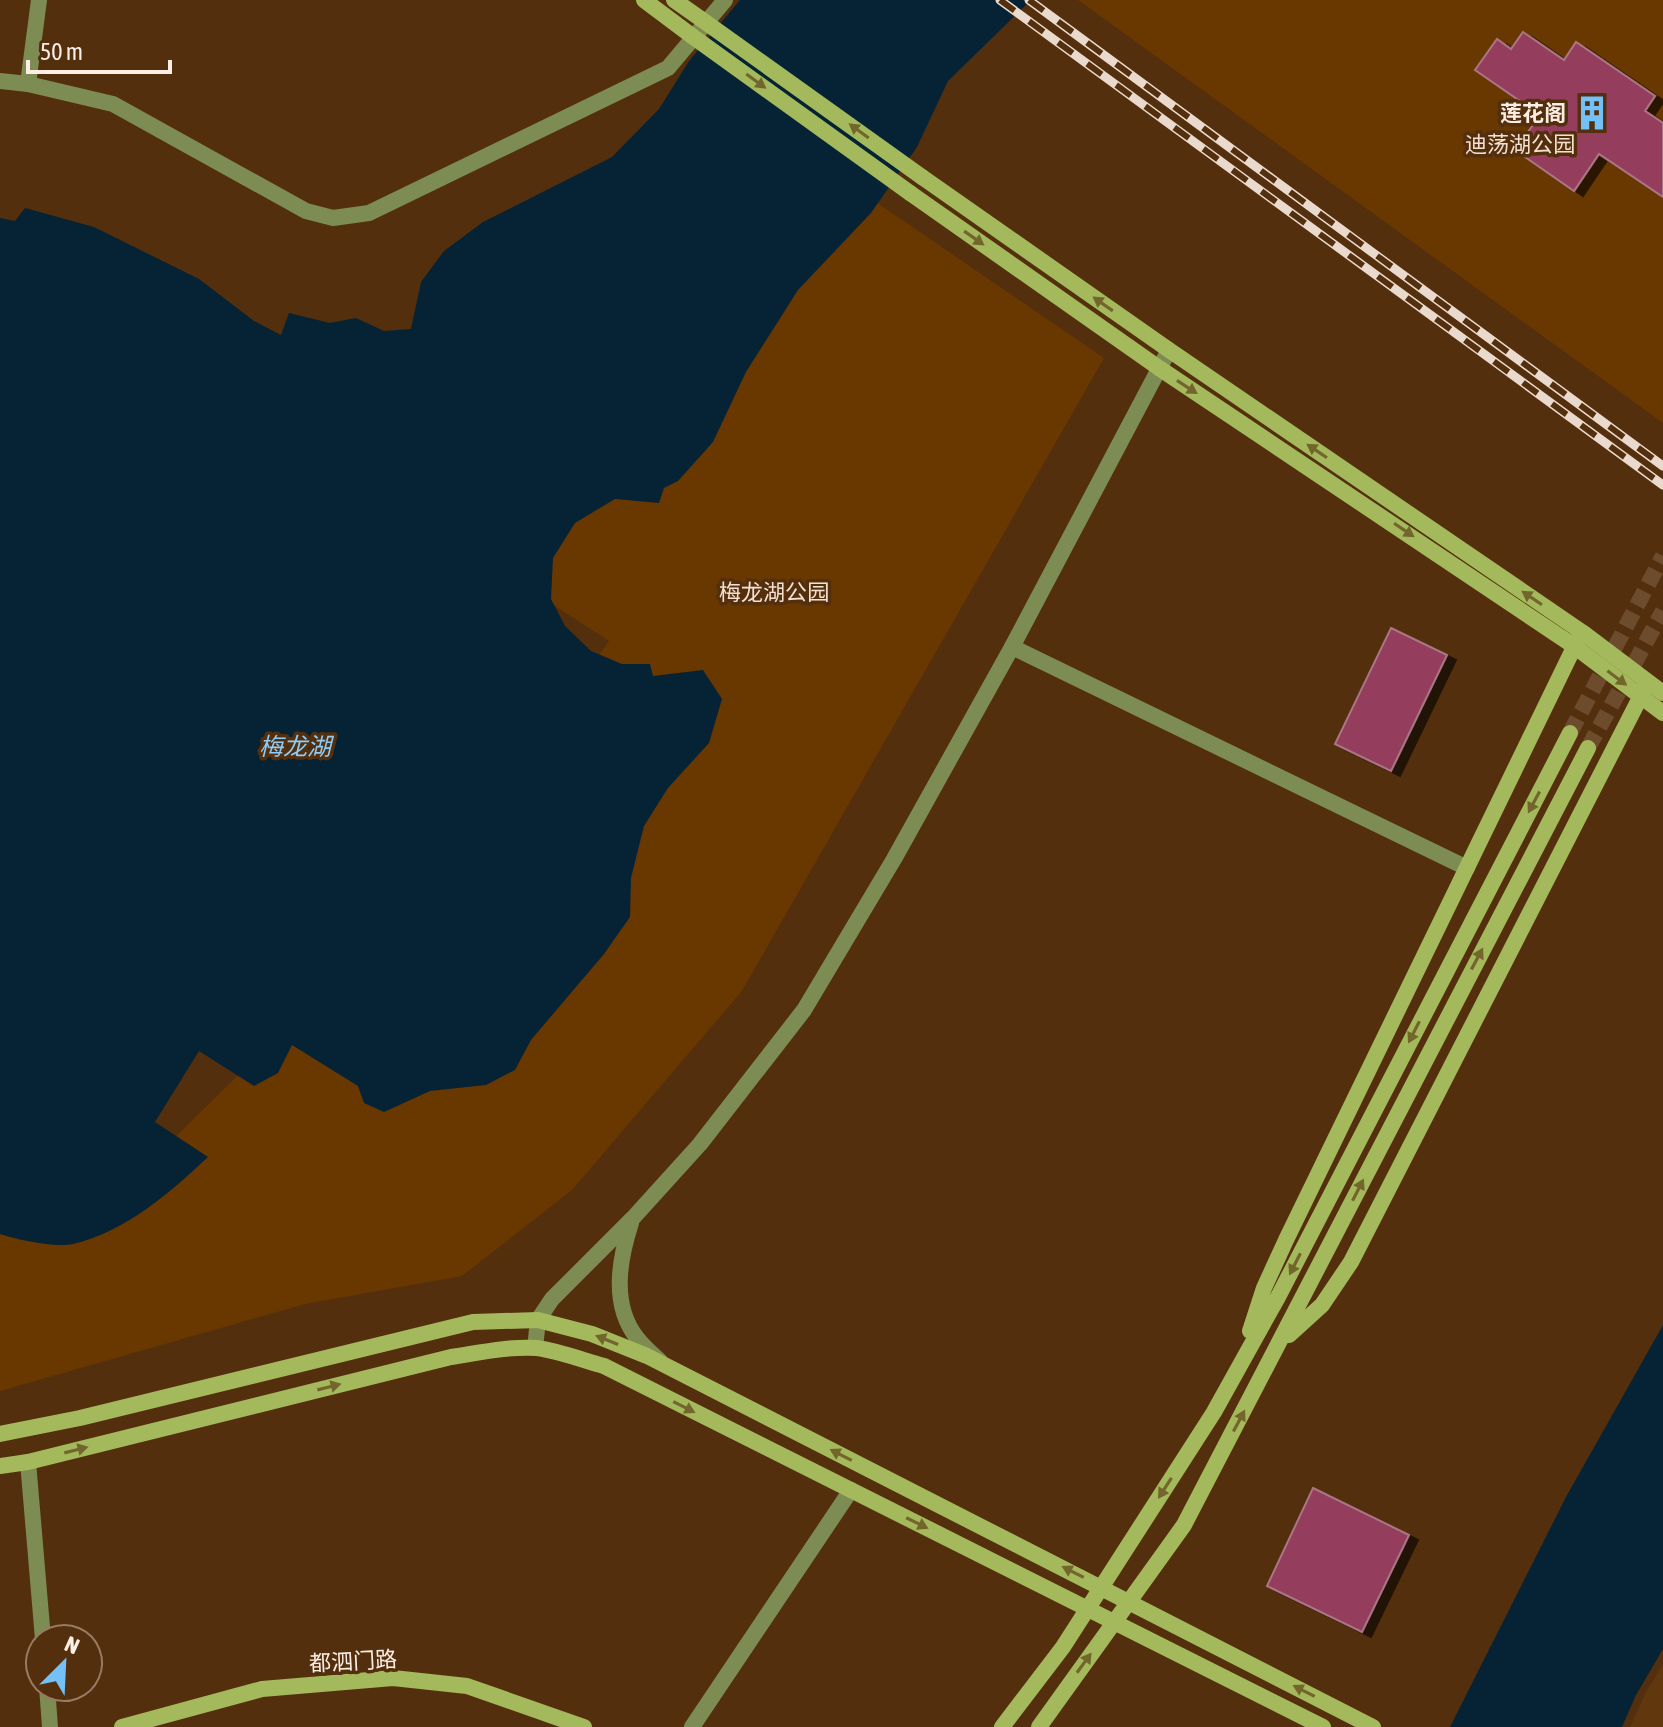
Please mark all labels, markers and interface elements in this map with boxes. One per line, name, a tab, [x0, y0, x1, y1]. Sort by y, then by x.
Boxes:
scale bar	[28, 24, 170, 74]
text: 50 m	[40, 38, 83, 65]
one-way arrow	[745, 73, 766, 88]
building icon: 莲花阁	[1573, 94, 1611, 132]
place label: 莲花阁	[1500, 100, 1566, 126]
one-way arrow	[848, 124, 869, 140]
park label: 迪荡湖公园	[1465, 131, 1575, 157]
one-way arrow	[963, 230, 984, 245]
one-way arrow	[1093, 297, 1114, 312]
one-way arrow	[1176, 379, 1197, 394]
one-way arrow	[1307, 444, 1328, 459]
one-way arrow	[1393, 523, 1414, 538]
park label: 梅龙湖公园	[719, 579, 829, 605]
one-way arrow	[1521, 591, 1543, 606]
one-way arrow	[1607, 670, 1627, 686]
water label: 梅龙湖	[259, 733, 335, 760]
one-way arrow	[1528, 790, 1541, 813]
one-way arrow	[1470, 948, 1484, 970]
one-way arrow	[1407, 1021, 1420, 1044]
one-way arrow	[1351, 1179, 1365, 1202]
one-way arrow	[1288, 1252, 1302, 1275]
one-way arrow	[596, 1334, 619, 1347]
one-way arrow	[316, 1380, 341, 1393]
one-way arrow	[673, 1400, 696, 1413]
one-way arrow	[1232, 1410, 1245, 1433]
one-way arrow	[64, 1443, 89, 1455]
one-way arrow	[829, 1448, 852, 1461]
one-way arrow	[1157, 1478, 1172, 1499]
one-way arrow	[905, 1516, 928, 1530]
one-way arrow	[1061, 1565, 1084, 1579]
north arrow	[24, 1623, 104, 1703]
text: N	[61, 1630, 83, 1659]
street label: 都泗门路	[308, 1646, 398, 1676]
one-way arrow	[1076, 1653, 1091, 1674]
one-way arrow	[1293, 1685, 1315, 1699]

